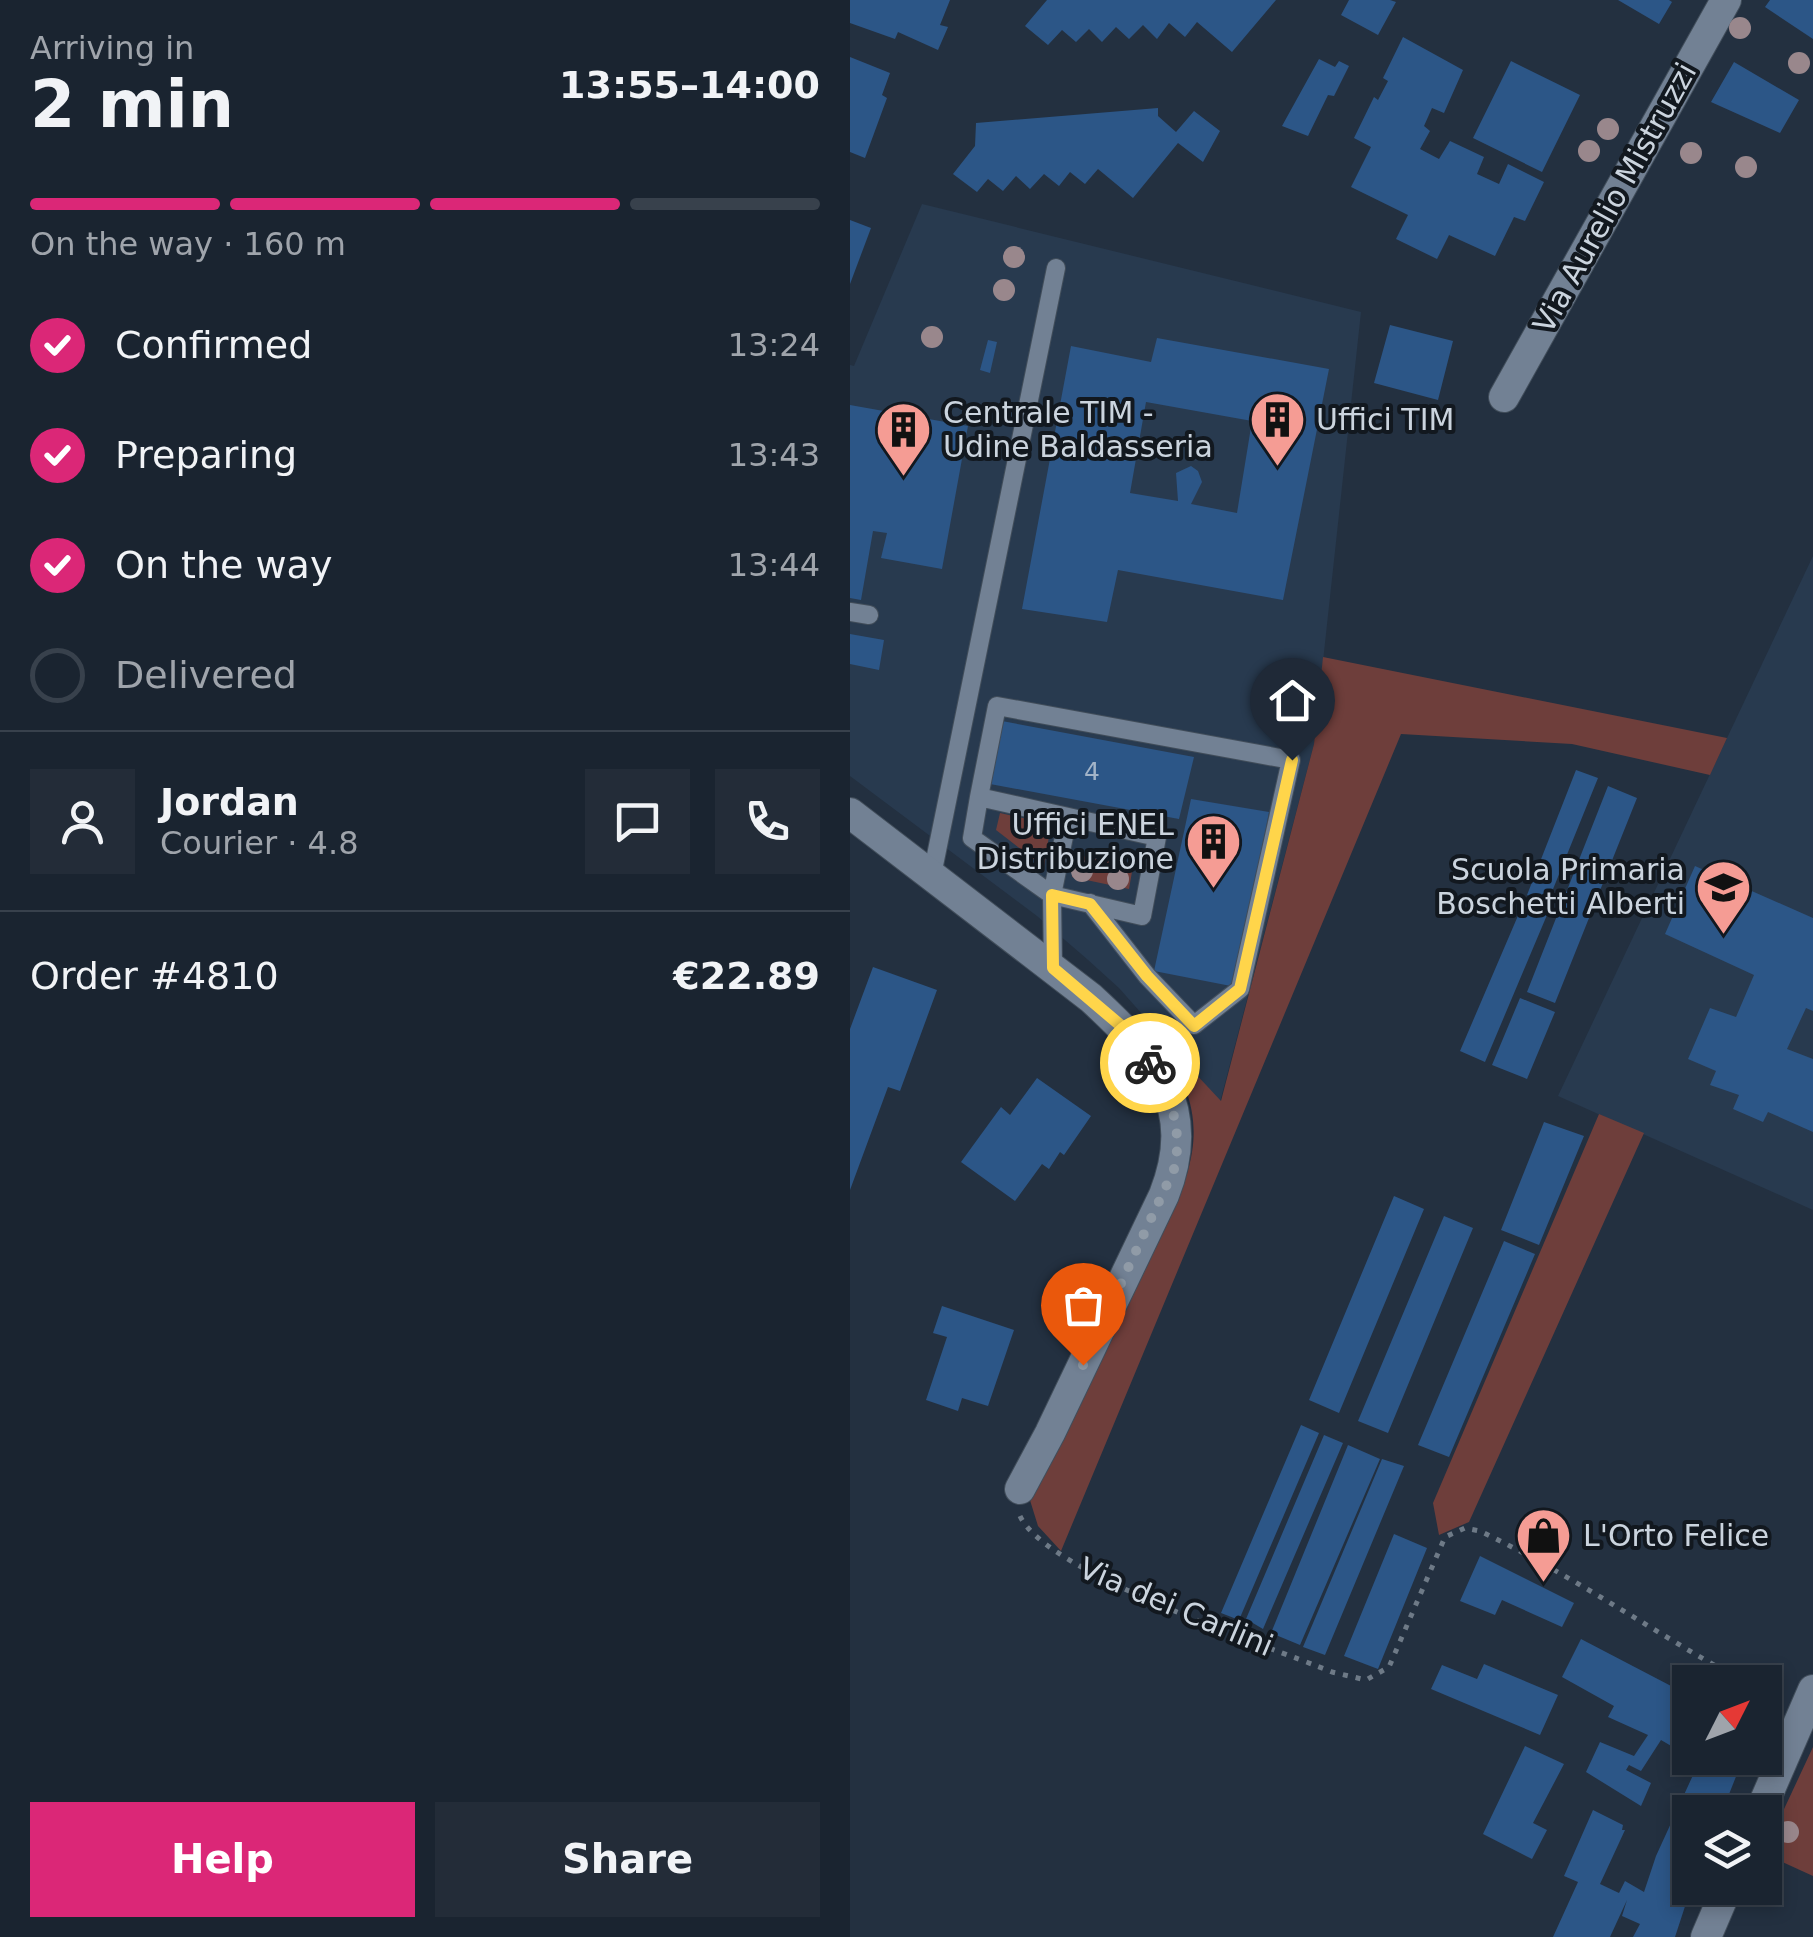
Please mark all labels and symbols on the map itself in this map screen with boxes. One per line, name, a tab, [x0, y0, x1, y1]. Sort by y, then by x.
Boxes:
street label: Via Aurelio Mistruzzi	[1526, 57, 1703, 339]
building icon: Uffici TIM	[1247, 390, 1307, 469]
place label: Centrale TIM - Udine Baldasseria	[943, 395, 1213, 464]
building icon: Centrale TIM - Udine Baldasseria	[874, 400, 934, 479]
place label: Uffici TIM	[1316, 402, 1454, 437]
pin	[1250, 658, 1335, 761]
house number: 4	[1084, 757, 1100, 786]
place label: Uffici ENEL Distribuzione	[977, 807, 1174, 876]
building icon: Uffici ENEL Distribuzione	[1183, 812, 1243, 891]
place label: Scuola Primaria Boschetti Alberti	[1436, 852, 1685, 921]
school or university icon: Scuola Primaria Boschetti Alberti	[1694, 857, 1754, 936]
courier	[1100, 1013, 1200, 1113]
pin	[1041, 1263, 1126, 1366]
shop icon: L'Orto Felice	[1514, 1506, 1574, 1585]
place label: L'Orto Felice	[1583, 1518, 1769, 1553]
street label: Via dei Carlini	[1074, 1550, 1278, 1663]
north arrow	[1672, 1665, 1782, 1775]

